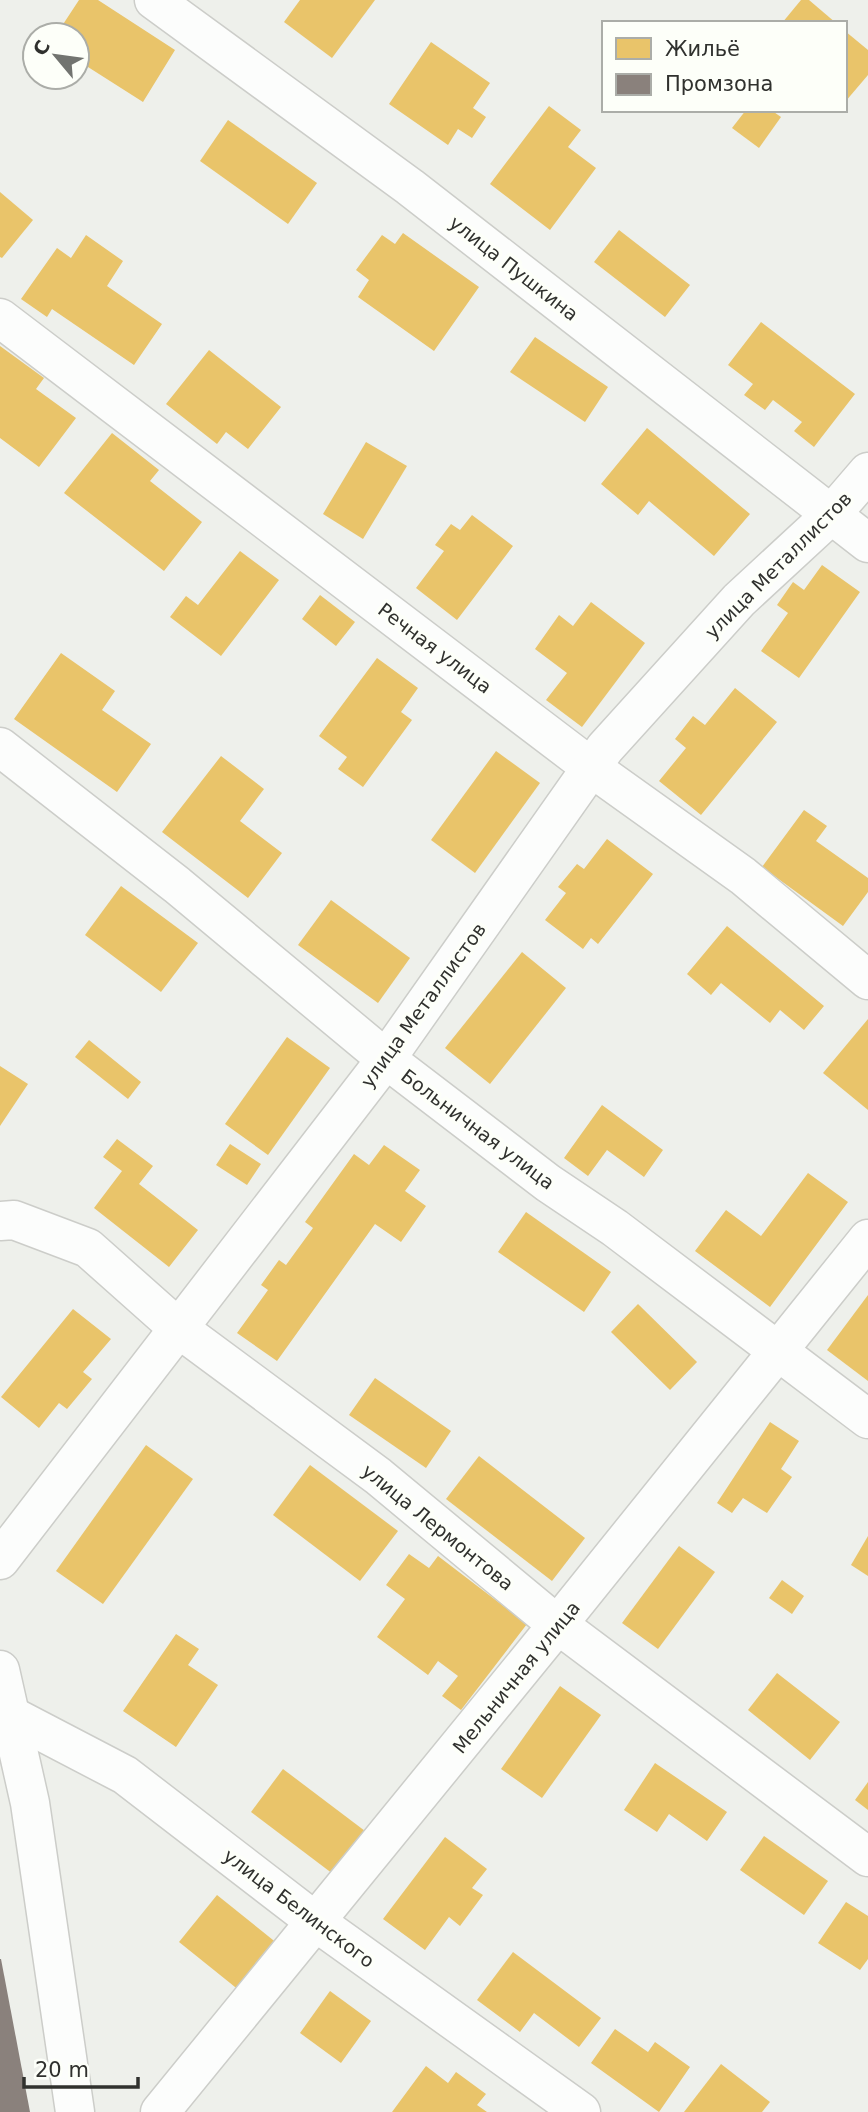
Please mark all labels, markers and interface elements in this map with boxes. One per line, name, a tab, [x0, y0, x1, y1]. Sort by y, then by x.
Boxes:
north arrow	[21, 21, 91, 91]
legend	[602, 21, 847, 112]
text: С	[28, 36, 54, 59]
text: Жильё	[665, 37, 740, 61]
text: Промзона	[665, 72, 773, 96]
street label: улица Пушкина	[445, 211, 583, 325]
street label: улица Металлистов	[700, 487, 856, 643]
street label: Речная улица	[374, 598, 496, 698]
street label: улица Металлистов	[356, 918, 490, 1092]
street label: Больничная улица	[397, 1064, 559, 1194]
street label: улица Лермонтова	[358, 1459, 518, 1595]
street label: Мельничная улица	[448, 1597, 584, 1757]
street label: улица Белинского	[219, 1844, 379, 1972]
scale bar	[24, 2046, 138, 2090]
text: 20 m	[35, 2058, 89, 2082]

